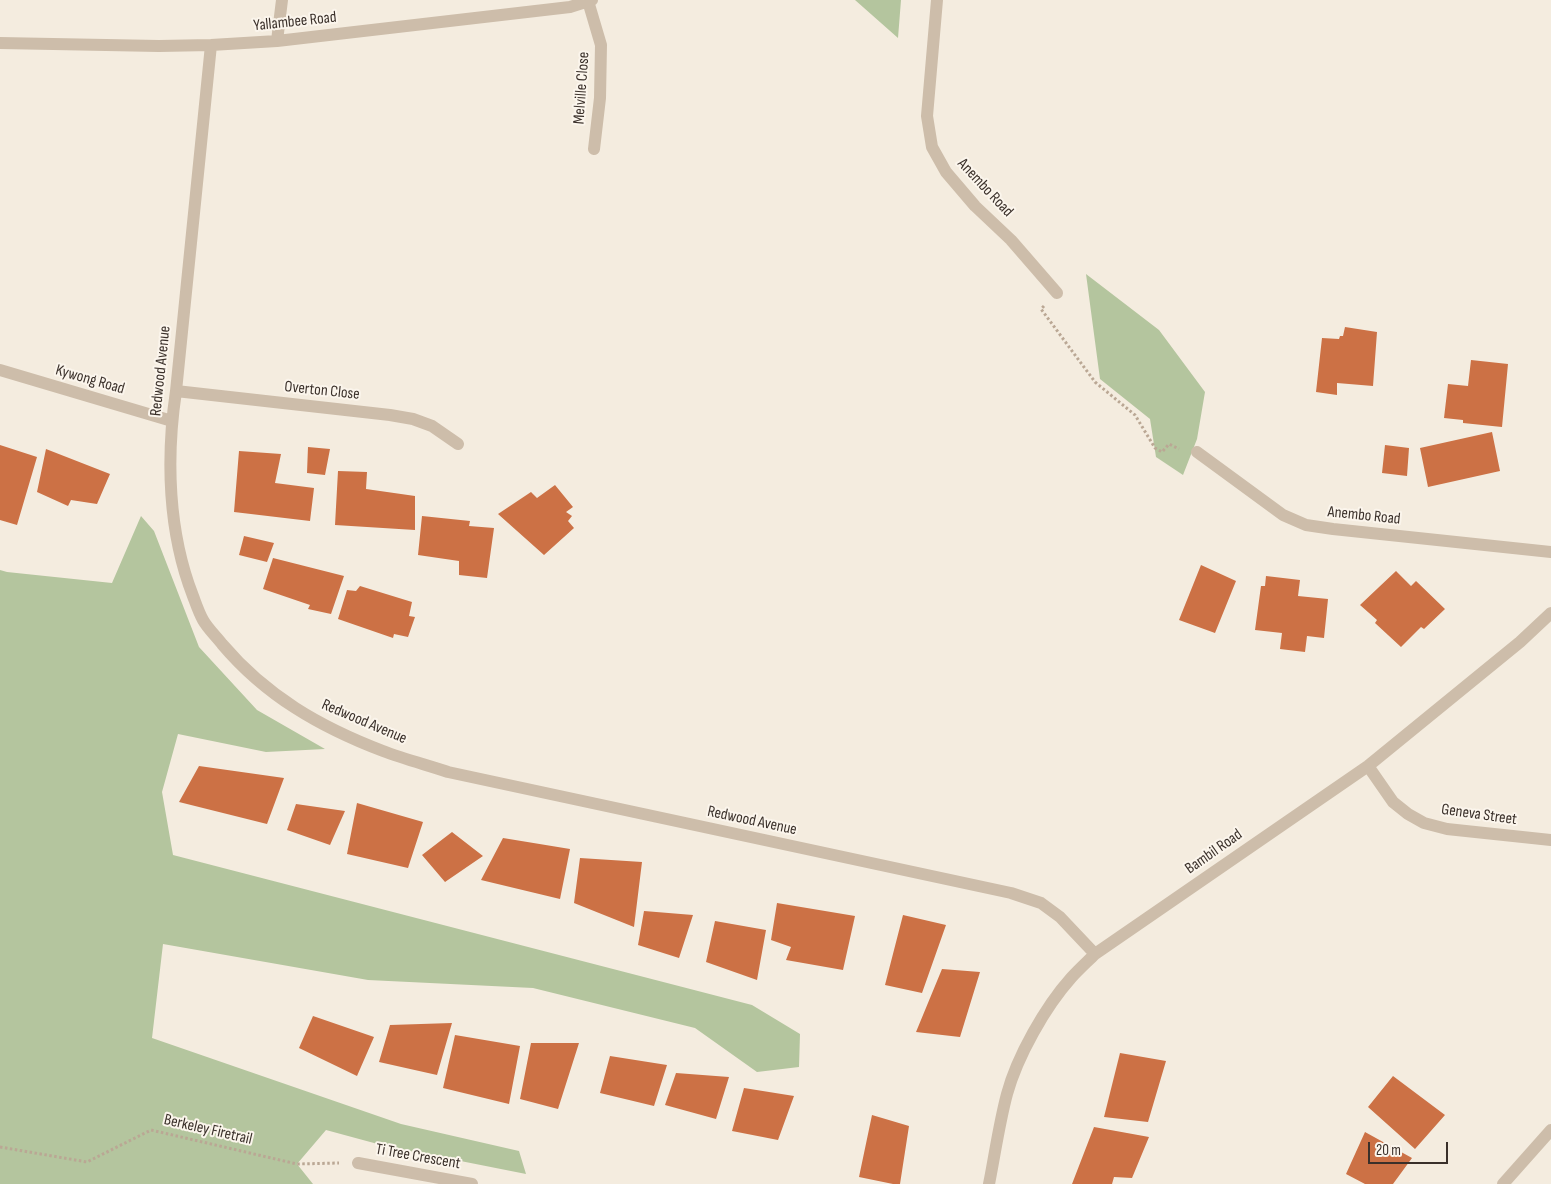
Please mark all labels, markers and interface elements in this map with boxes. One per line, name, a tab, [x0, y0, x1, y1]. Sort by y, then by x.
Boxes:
street label: Yallambee Road	[253, 8, 337, 36]
street label: Melville Close	[570, 51, 594, 125]
street label: Anembo Road	[953, 155, 1017, 221]
street label: Redwood Avenue	[147, 325, 175, 417]
street label: Kywong Road	[53, 361, 127, 399]
street label: Overton Close	[283, 378, 361, 404]
street label: Anembo Road	[1327, 503, 1401, 529]
street label: Redwood Avenue	[318, 695, 410, 749]
street label: Geneva Street	[1440, 800, 1518, 830]
street label: Redwood Avenue	[706, 802, 798, 840]
street label: Bambil Road	[1182, 825, 1246, 879]
street label: Berkeley Firetrail	[162, 1111, 254, 1149]
scale bar	[1371, 1132, 1451, 1164]
street label: Ti Tree Crescent	[374, 1140, 462, 1174]
text: 20 m	[1376, 1141, 1401, 1160]

